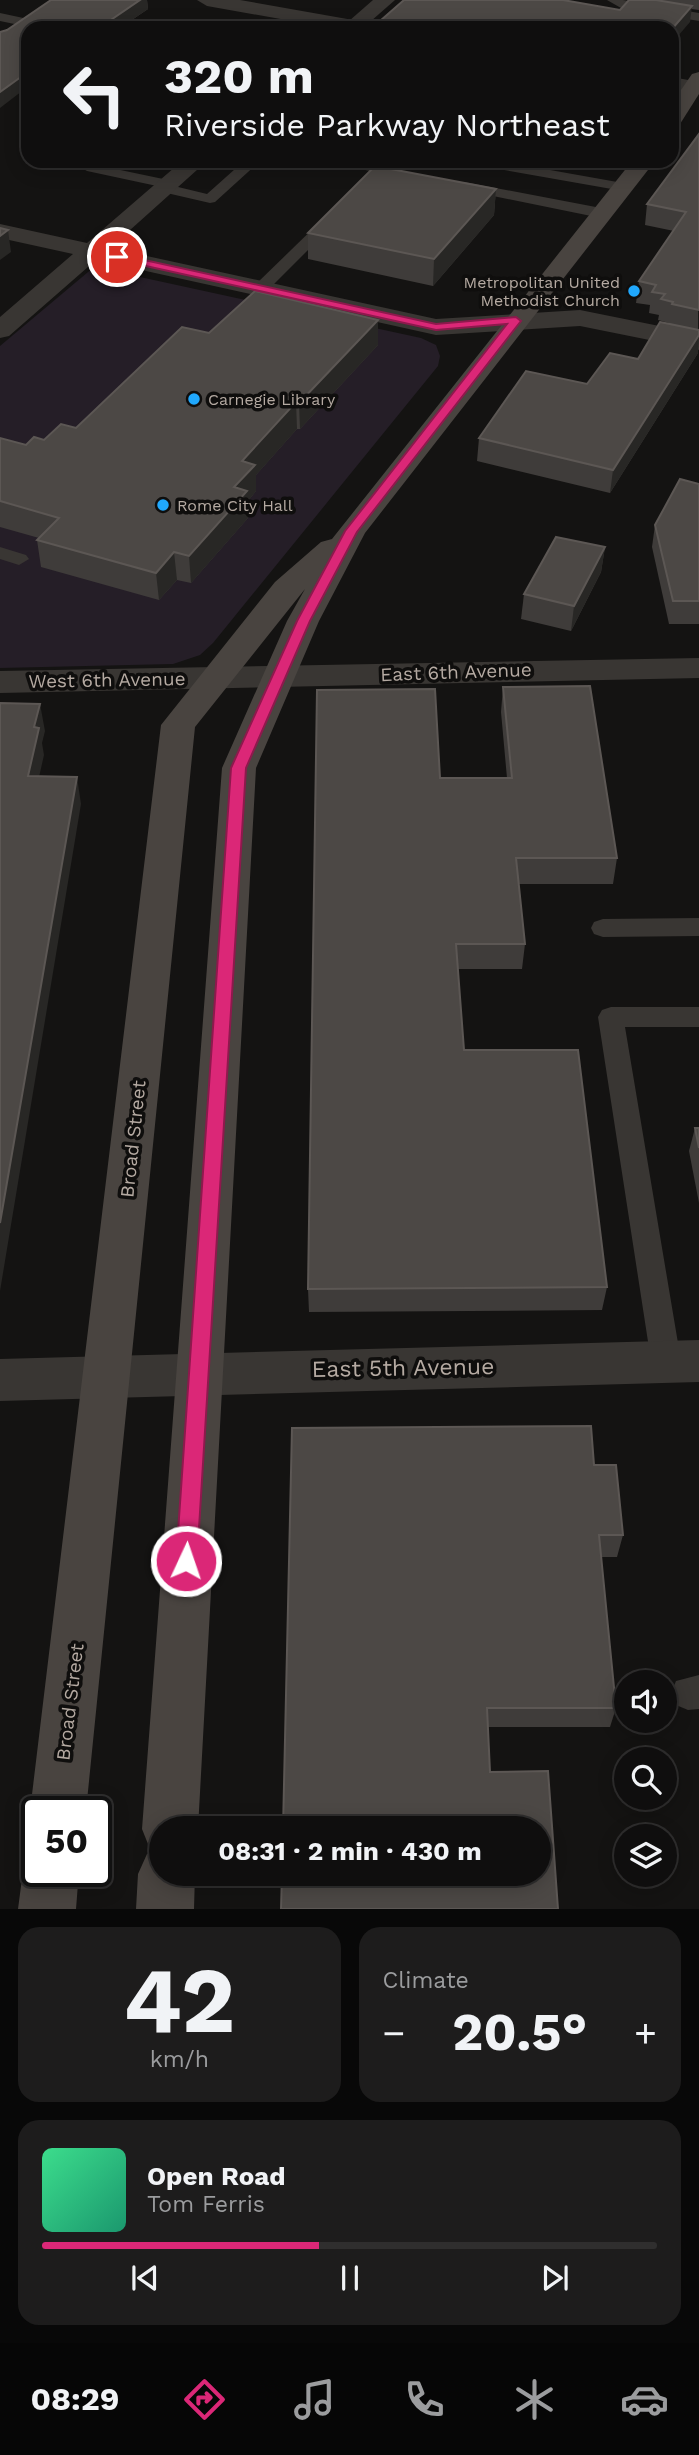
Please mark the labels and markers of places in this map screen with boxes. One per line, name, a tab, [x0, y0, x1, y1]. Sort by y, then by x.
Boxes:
pin	[87, 227, 147, 287]
place label: Metropolitan United Methodist Church	[464, 273, 620, 310]
marker: Metropolitan United Methodist Church	[626, 283, 642, 299]
place label: Carnegie Library	[208, 390, 336, 409]
marker: Carnegie Library	[186, 391, 202, 407]
place label: Rome City Hall	[177, 496, 293, 515]
marker: Rome City Hall	[155, 497, 171, 513]

